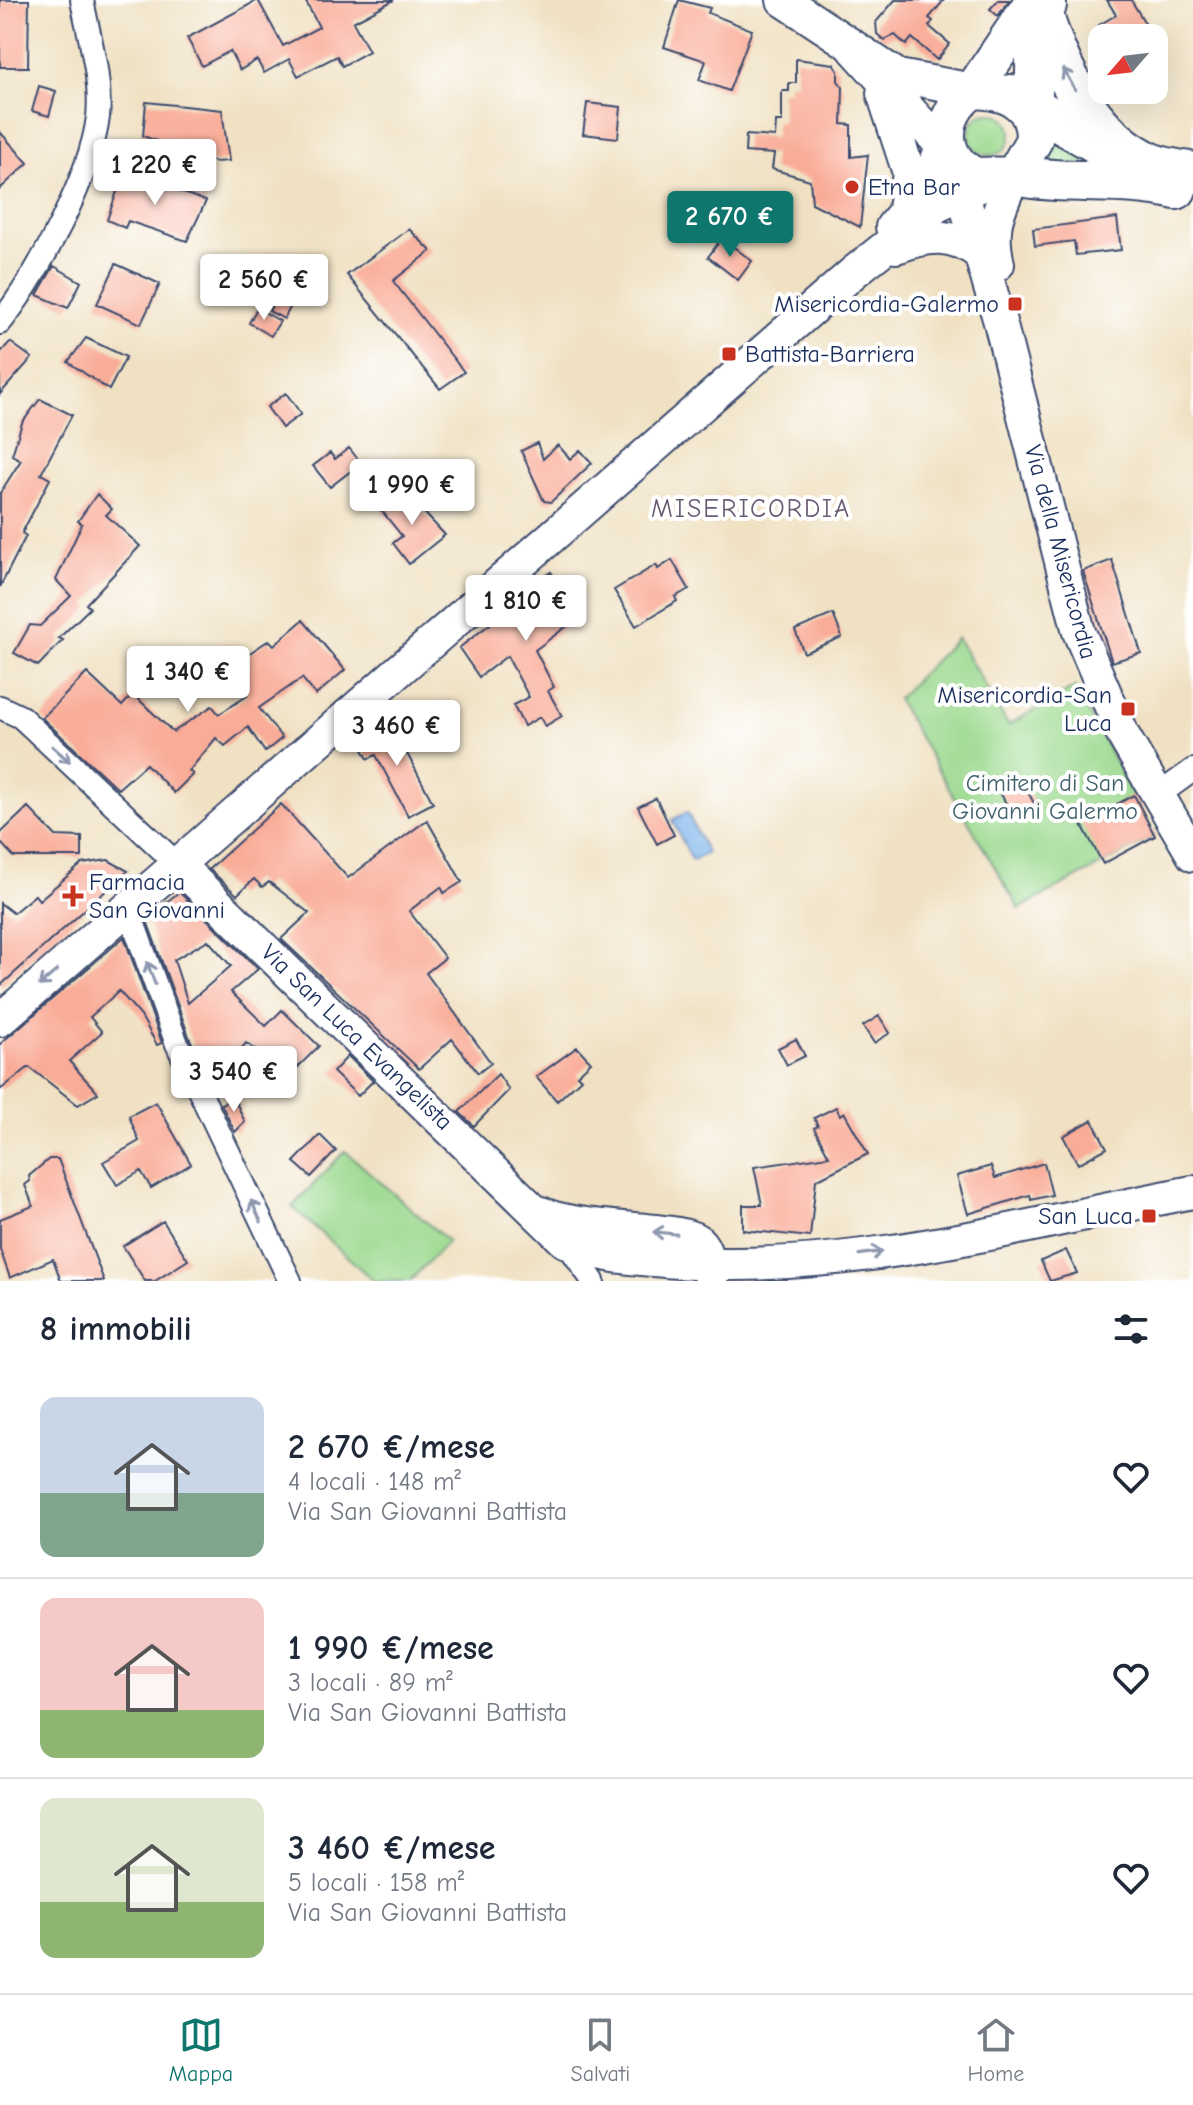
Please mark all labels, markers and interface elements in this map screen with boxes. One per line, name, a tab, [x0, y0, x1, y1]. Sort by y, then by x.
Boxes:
north arrow	[1088, 24, 1168, 104]
map controls	[1088, 24, 1168, 104]
one-way arrow	[1061, 68, 1077, 92]
pin: 1 220 €	[81, 139, 229, 207]
text: 1 220 €	[111, 150, 199, 180]
place label: Etna Bar	[868, 173, 960, 201]
marker: Etna Bar	[843, 178, 861, 196]
pin: 2 670 €	[656, 191, 804, 259]
text: 2 670 €	[685, 202, 775, 232]
pin: 2 560 €	[190, 254, 338, 322]
text: 2 560 €	[218, 265, 310, 295]
place label: Misericordia-Galermo	[774, 290, 999, 318]
marker: Misericordia-Galermo	[1006, 295, 1024, 313]
place label: Battista-Barriera	[745, 340, 915, 368]
marker: Battista-Barriera	[720, 345, 738, 363]
street label: Via della Misericordia	[1019, 442, 1103, 662]
pin: 1 990 €	[338, 459, 486, 527]
text: 1 990 €	[368, 470, 456, 500]
district label: MISERICORDIA	[651, 494, 851, 524]
pin: 1 810 €	[452, 575, 600, 643]
text: 1 810 €	[483, 586, 569, 616]
pin: 1 340 €	[114, 646, 262, 714]
text: 1 340 €	[145, 657, 231, 687]
place label: Misericordia-San Luca	[937, 681, 1112, 737]
pin: 3 460 €	[323, 700, 471, 768]
marker: Misericordia-San Luca	[1119, 700, 1137, 718]
text: 3 460 €	[352, 711, 442, 741]
one-way arrow	[51, 744, 71, 762]
park label: Cimitero di San Giovanni Galermo	[952, 769, 1138, 825]
place label: Farmacia San Giovanni	[89, 868, 225, 924]
marker: Farmacia San Giovanni	[64, 887, 82, 905]
street label: Via San Luca Evangelista	[255, 938, 459, 1136]
one-way arrow	[143, 961, 157, 986]
one-way arrow	[38, 968, 58, 986]
pin: 3 540 €	[160, 1046, 308, 1114]
text: 3 540 €	[189, 1057, 279, 1087]
one-way arrow	[248, 1199, 263, 1223]
place label: San Luca	[1038, 1202, 1133, 1230]
marker: San Luca	[1140, 1207, 1158, 1225]
one-way arrow	[652, 1226, 679, 1241]
one-way arrow	[858, 1245, 883, 1260]
icon: filters	[1109, 1307, 1153, 1351]
text: 8 immobili	[40, 1309, 192, 1349]
text: 2 670 €/mese	[288, 1427, 495, 1467]
icon: home	[104, 1429, 200, 1525]
icon: heart	[1109, 1455, 1153, 1499]
text: 4 locali · 148 m²	[288, 1467, 461, 1497]
text: Via San Giovanni Battista	[288, 1497, 567, 1527]
text: 1 990 €/mese	[288, 1628, 494, 1668]
icon: home	[104, 1630, 200, 1726]
icon: heart	[1109, 1656, 1153, 1700]
text: 3 locali · 89 m²	[288, 1668, 453, 1698]
text: Via San Giovanni Battista	[288, 1698, 567, 1728]
text: 3 460 €/mese	[288, 1828, 495, 1868]
icon: home	[104, 1830, 200, 1926]
icon: heart	[1109, 1856, 1153, 1900]
text: 5 locali · 158 m²	[288, 1868, 464, 1898]
text: Via San Giovanni Battista	[288, 1898, 567, 1928]
tab: Mappa	[169, 2013, 233, 2087]
tab: Salvati	[571, 2013, 630, 2087]
tab: Home	[968, 2013, 1024, 2087]

